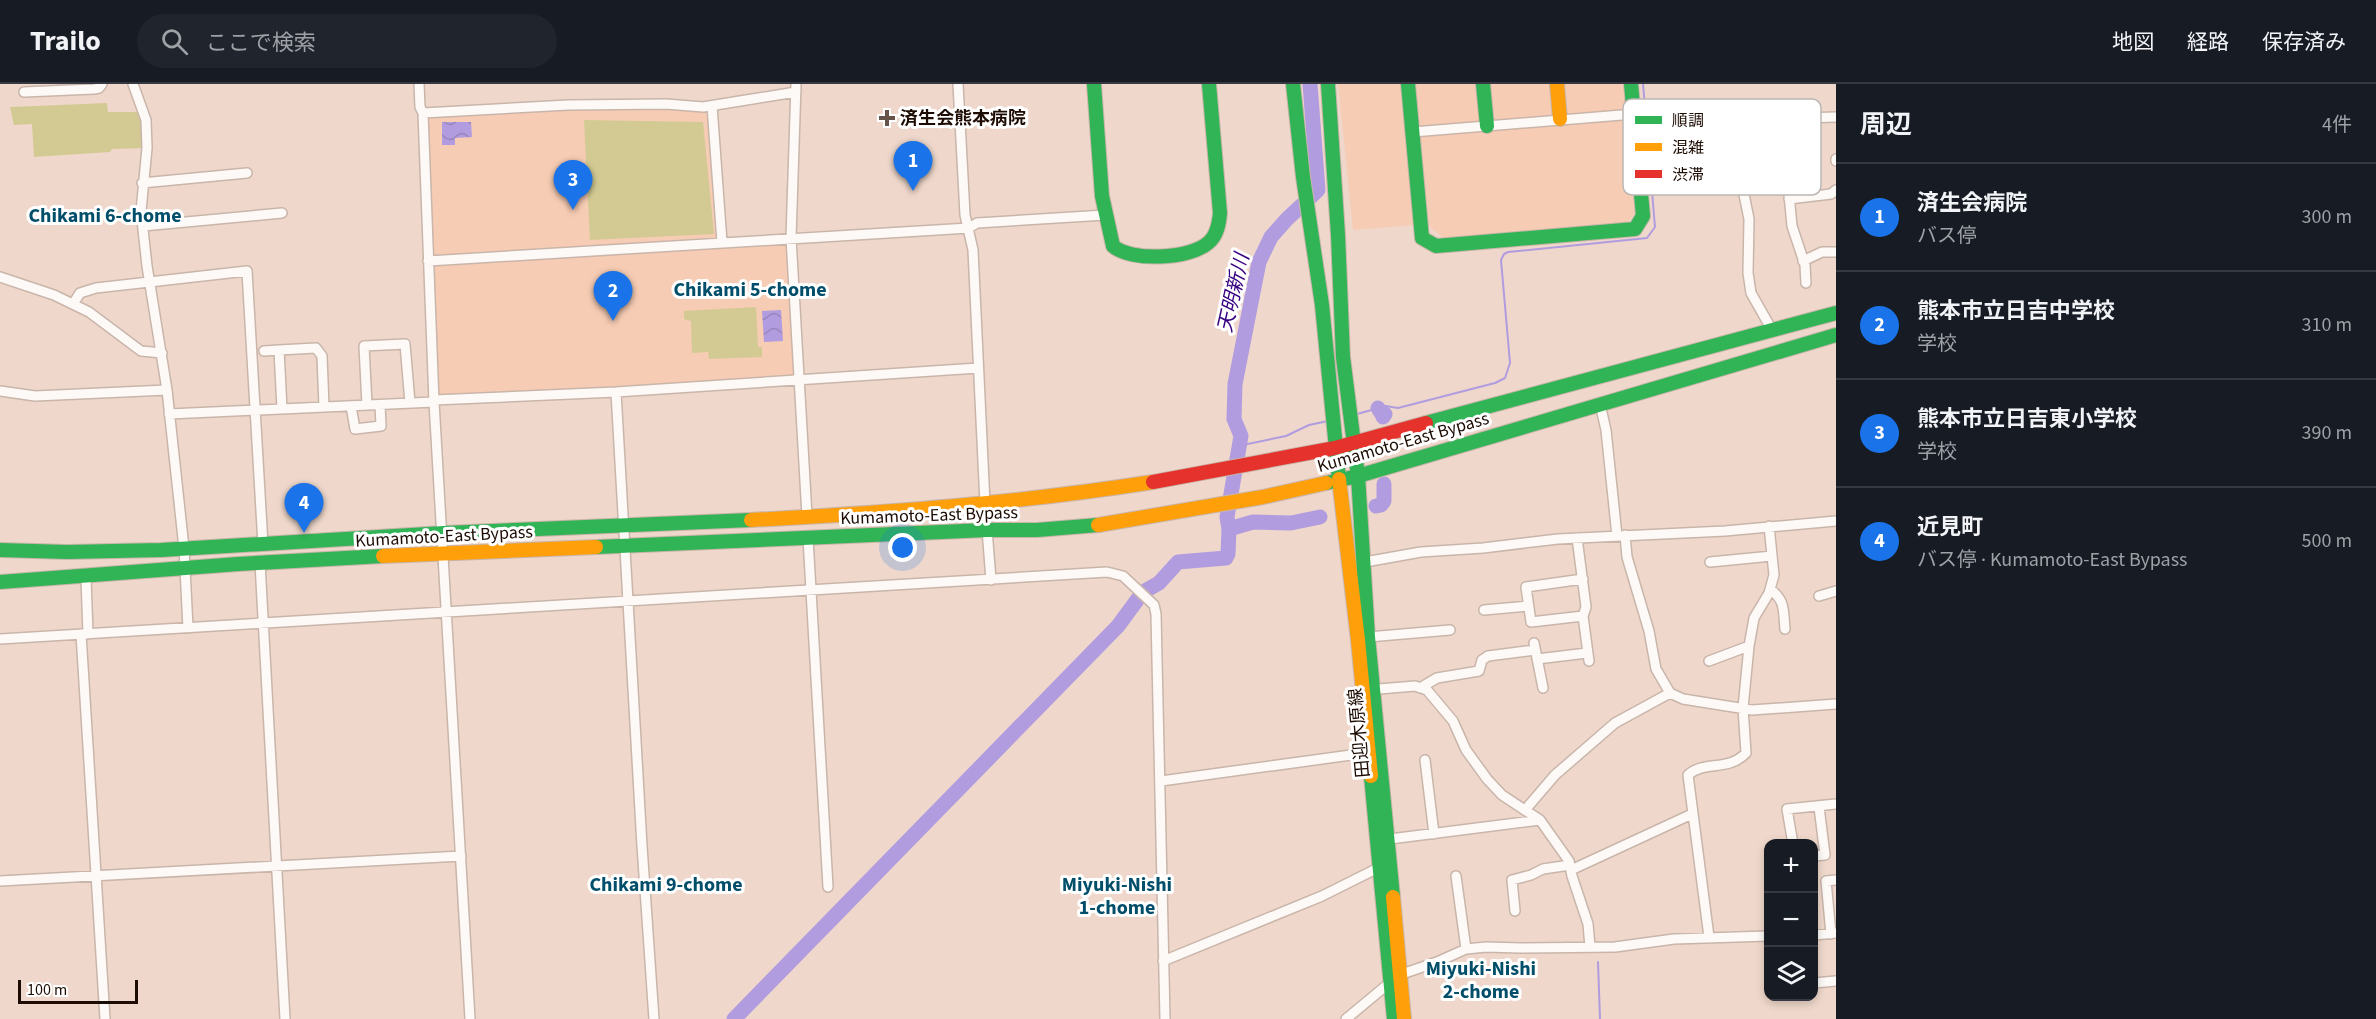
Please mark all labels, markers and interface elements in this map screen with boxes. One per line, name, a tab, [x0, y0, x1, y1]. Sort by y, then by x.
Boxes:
search box	[137, 14, 557, 68]
text: Trailo	[30, 21, 101, 61]
icon: search	[158, 25, 191, 58]
text: ここで検索	[206, 27, 316, 59]
text: 地図	[2112, 27, 2154, 57]
text: 経路	[2187, 27, 2229, 57]
text: 保存済み	[2262, 27, 2346, 57]
legend	[1623, 99, 1821, 195]
place label: 済生会熊本病院	[900, 106, 1026, 131]
text: 周辺	[1860, 106, 1912, 143]
marker: 済生会熊本病院	[878, 109, 896, 127]
text: 順調	[1672, 110, 1704, 132]
text: 4件	[2322, 111, 2352, 139]
text: 混雑	[1672, 137, 1704, 159]
pin: 1	[894, 141, 932, 191]
pin: 3	[554, 160, 592, 210]
text: 渋滞	[1672, 164, 1704, 186]
text: 済生会病院	[1917, 187, 2027, 219]
district label: Chikami 6-chome	[28, 202, 182, 230]
text: 1	[1874, 203, 1885, 231]
text: 300 m	[2302, 203, 2352, 231]
text: バス停	[1917, 222, 1977, 250]
water label: 天明新川	[1211, 249, 1257, 335]
pin: 2	[594, 272, 632, 321]
district label: Chikami 5-chome	[673, 276, 827, 304]
text: 熊本市立日吉中学校	[1917, 295, 2115, 327]
text: 2	[1874, 311, 1885, 339]
text: 310 m	[2302, 311, 2352, 339]
text: 学校	[1917, 330, 1957, 358]
text: 熊本市立日吉東小学校	[1917, 403, 2137, 435]
street label: Kumamoto-East Bypass	[1314, 406, 1492, 479]
text: 3	[1874, 419, 1885, 447]
text: 390 m	[2302, 419, 2352, 447]
text: 学校	[1917, 438, 1957, 466]
pin: 4	[284, 484, 324, 533]
street label: Kumamoto-East Bypass	[840, 500, 1018, 531]
text: 近見町	[1917, 511, 1983, 543]
street label: Kumamoto-East Bypass	[355, 519, 533, 554]
text: 4	[1874, 527, 1885, 555]
text: 500 m	[2302, 527, 2352, 555]
your location	[888, 533, 917, 562]
text: バス停 · Kumamoto-East Bypass	[1917, 546, 2187, 574]
street label: 田迎木原線	[1343, 687, 1376, 779]
map controls	[1764, 839, 1818, 1001]
button: +	[1764, 839, 1818, 893]
district label: Chikami 9-chome	[589, 871, 743, 899]
district label: Miyuki-Nishi 1-chome	[1062, 871, 1172, 922]
button: −	[1764, 893, 1818, 947]
button: layers	[1764, 947, 1818, 1001]
district label: Miyuki-Nishi 2-chome	[1426, 955, 1536, 1006]
scale bar	[18, 977, 138, 1004]
text: 100 m	[27, 979, 67, 1001]

